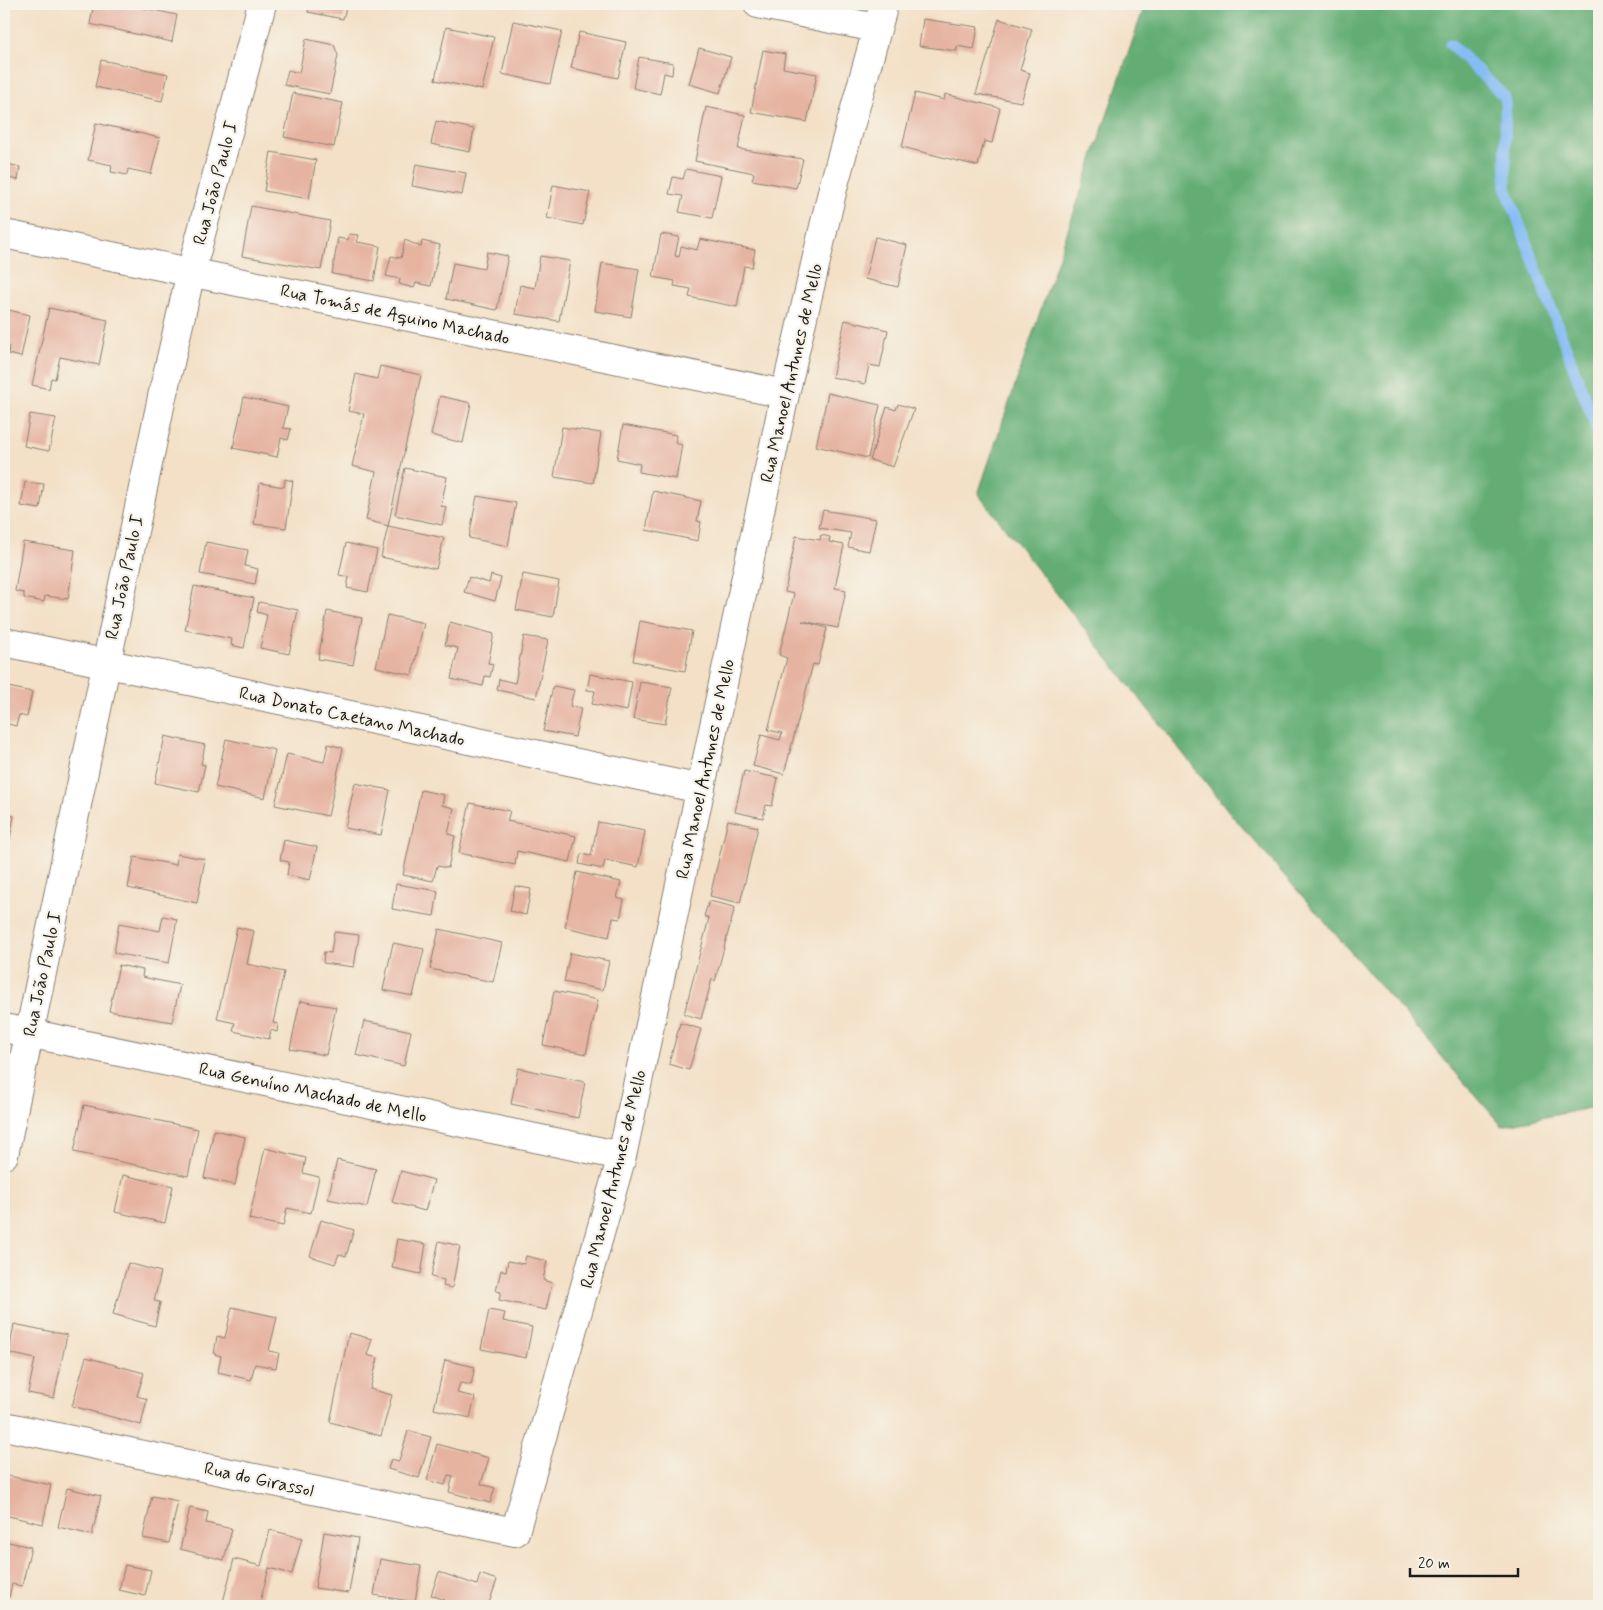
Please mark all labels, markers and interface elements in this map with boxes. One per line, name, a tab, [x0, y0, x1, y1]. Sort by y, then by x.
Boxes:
street label: Rua João Paulo I	[188, 119, 244, 248]
street label: Rua Manoel Antunes de Mello	[755, 261, 829, 485]
street label: Rua Tomás de Aquino Machado	[278, 279, 512, 351]
street label: Rua João Paulo I	[100, 512, 150, 642]
street label: Rua Manoel Antunes de Mello	[671, 657, 741, 881]
street label: Rua Donato Caetano Machado	[237, 681, 467, 753]
street label: Rua João Paulo I	[18, 909, 68, 1039]
street label: Rua Genuíno Machado de Mello	[197, 1057, 429, 1129]
street label: Rua Manoel Antunes de Mello	[575, 1068, 653, 1291]
street label: Rua do Girassol	[202, 1457, 316, 1503]
scale bar	[1410, 1545, 1518, 1577]
text: 20 m	[1418, 1554, 1450, 1574]

